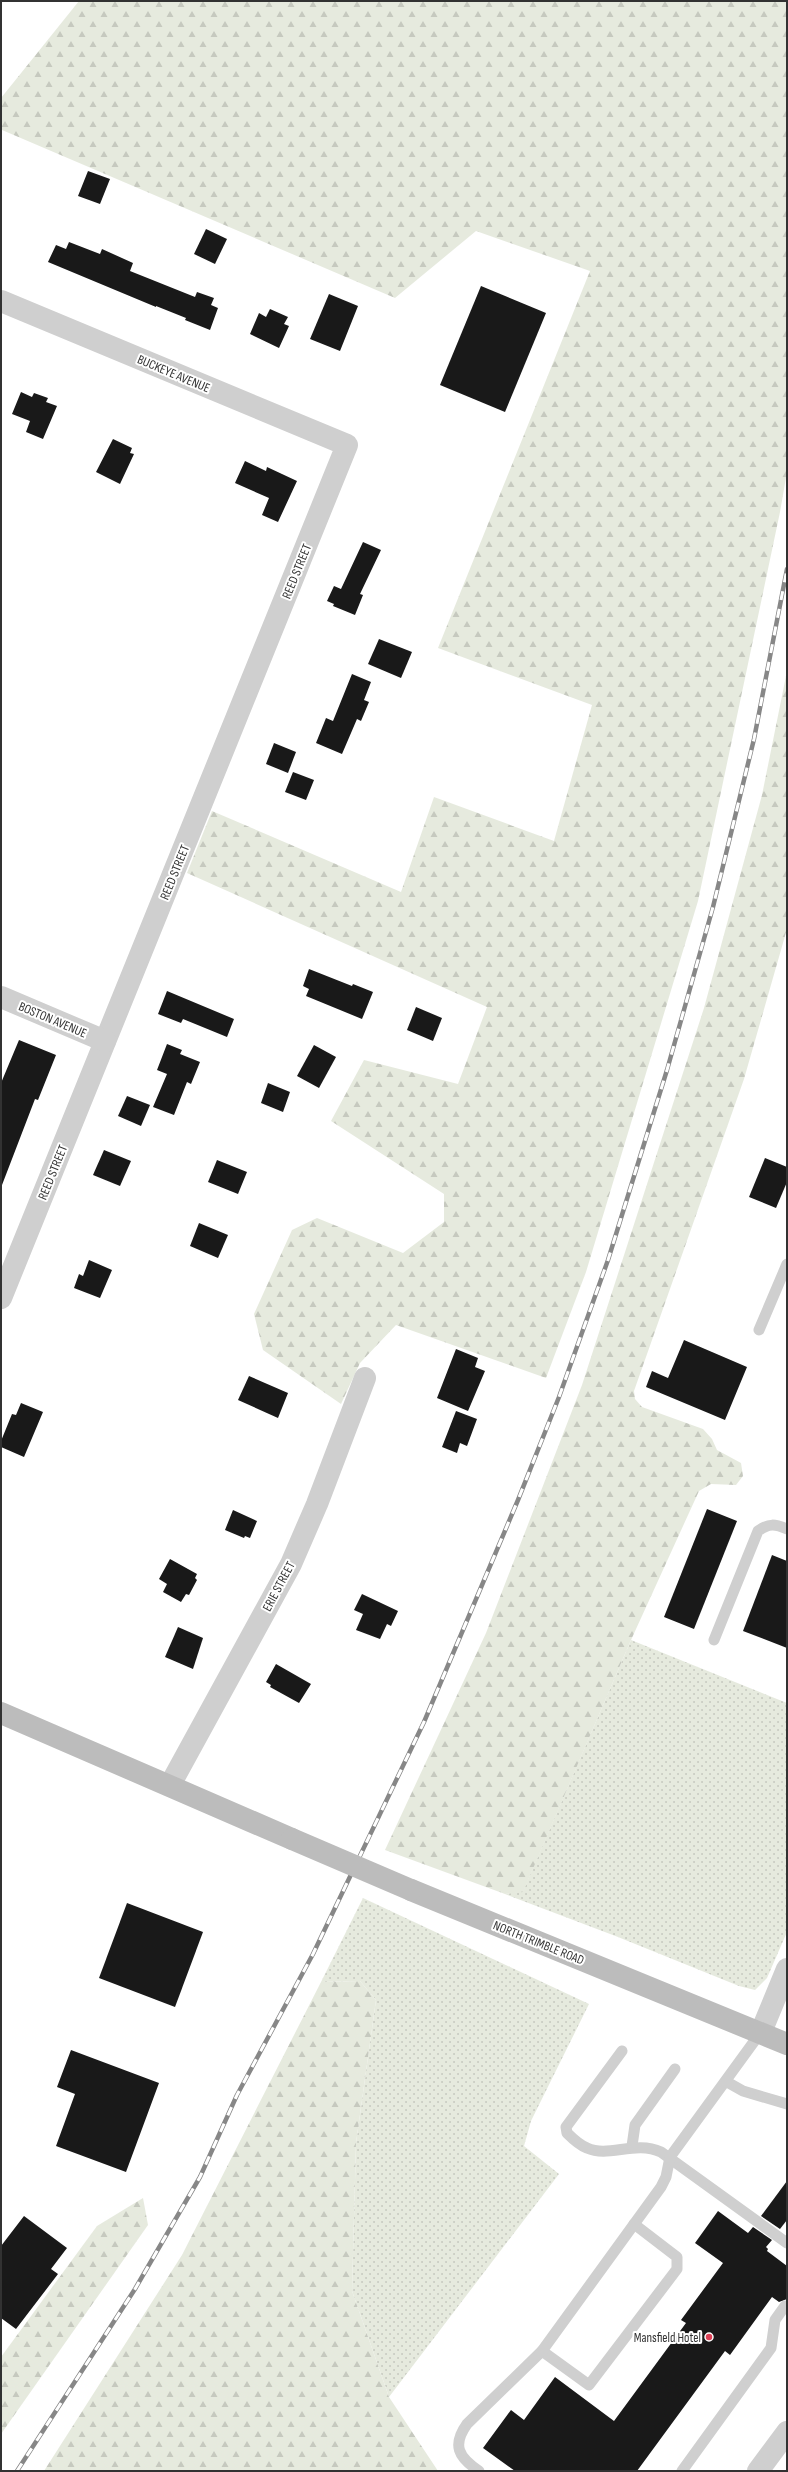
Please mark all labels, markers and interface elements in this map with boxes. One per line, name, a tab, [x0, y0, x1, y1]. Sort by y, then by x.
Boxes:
street label: BUCKEYE AVENUE	[135, 351, 212, 396]
street label: REED STREET	[279, 542, 315, 601]
street label: REED STREET	[157, 843, 193, 902]
street label: BOSTON AVENUE	[16, 998, 89, 1041]
street label: REED STREET	[35, 1143, 71, 1202]
street label: ERIE STREET	[259, 1559, 299, 1614]
street label: NORTH TRIMBLE ROAD	[491, 1917, 586, 1968]
place label: Mansfield Hotel	[634, 2330, 701, 2346]
marker: Mansfield Hotel	[704, 2332, 714, 2342]

